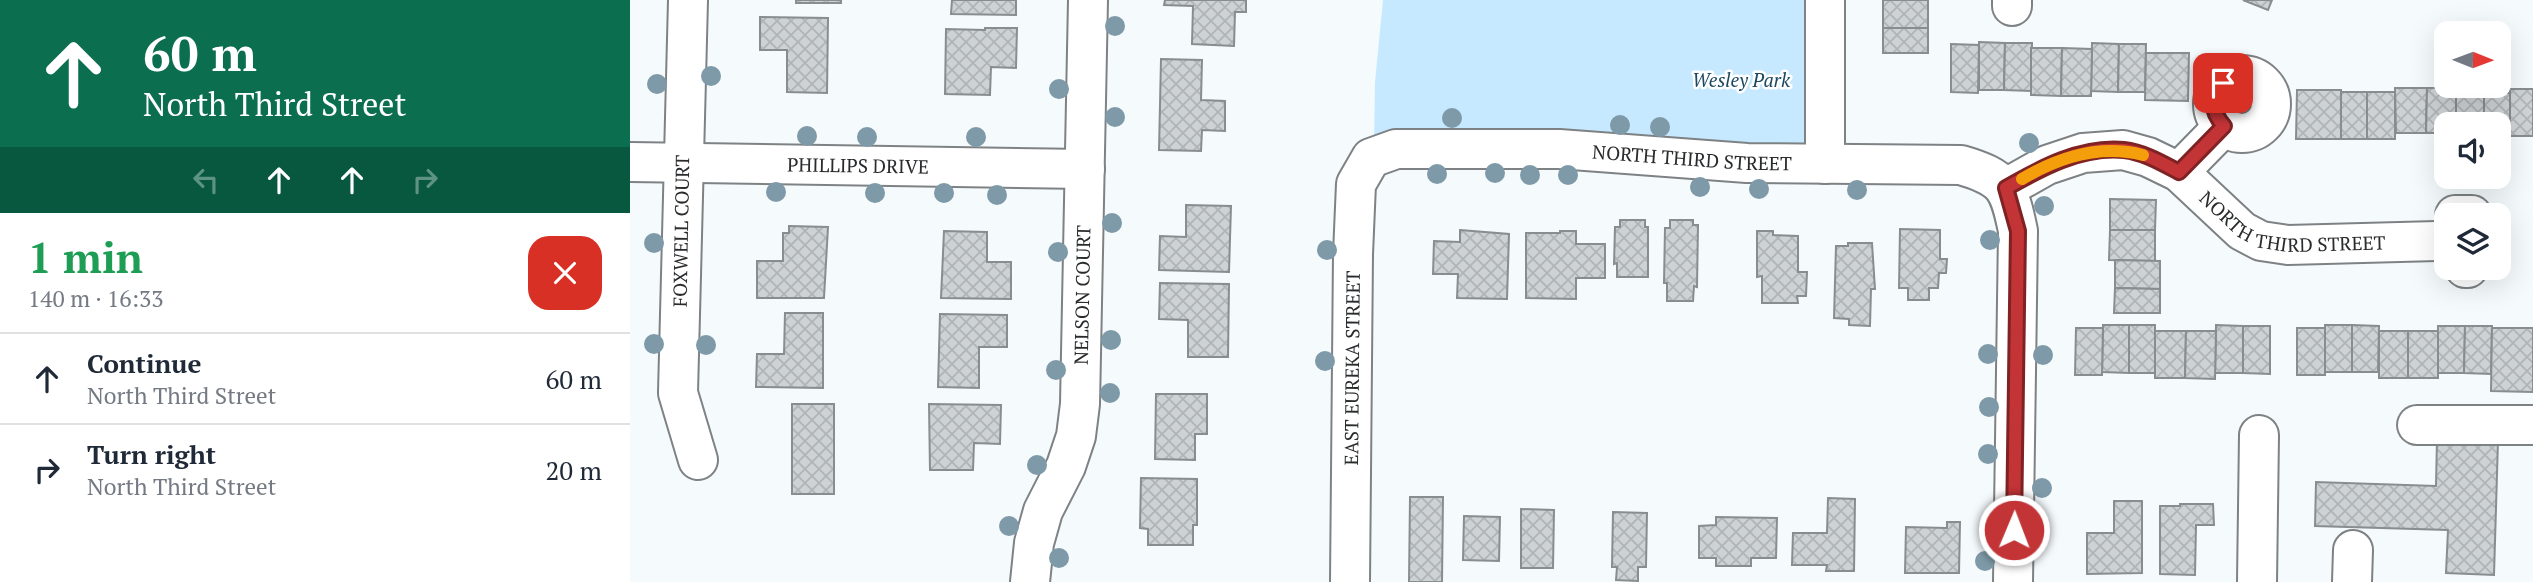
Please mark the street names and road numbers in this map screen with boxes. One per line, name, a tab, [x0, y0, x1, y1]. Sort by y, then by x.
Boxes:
street label: NORTH THIRD STREET	[1591, 139, 1792, 175]
street label: PHILLIPS DRIVE	[787, 151, 929, 179]
street label: FOXWELL COURT	[667, 154, 694, 307]
street label: NORTH THIRD STREET	[2195, 185, 2386, 257]
street label: NELSON COURT	[1068, 224, 1096, 365]
street label: EAST EUREKA STREET	[1338, 270, 1365, 465]

